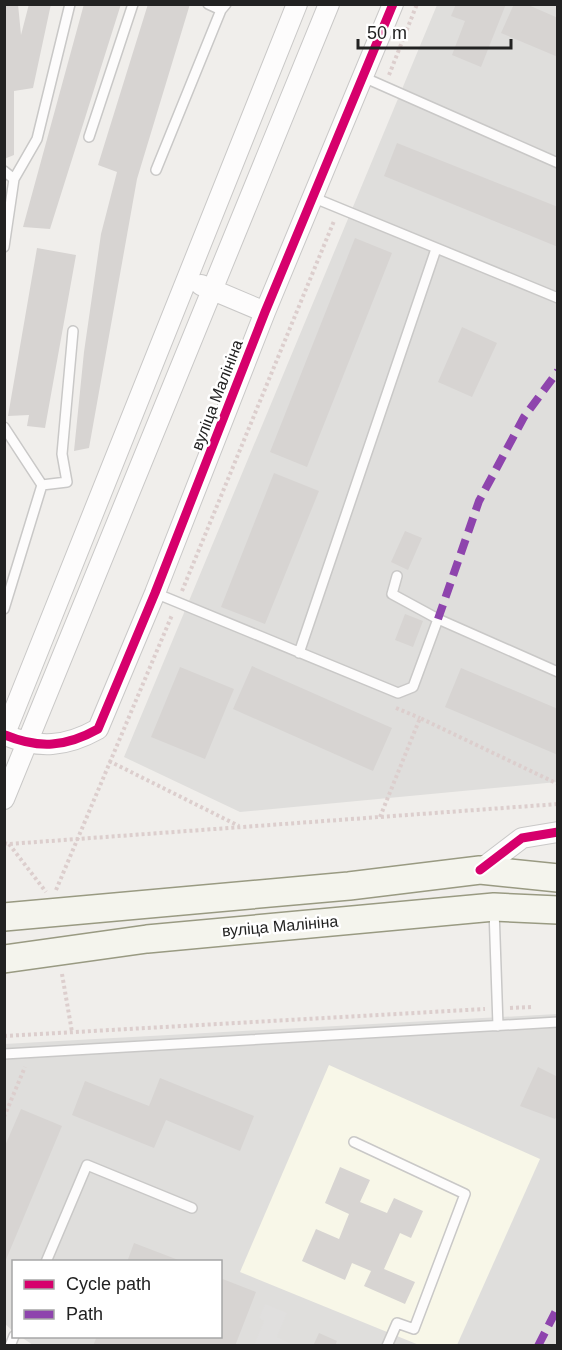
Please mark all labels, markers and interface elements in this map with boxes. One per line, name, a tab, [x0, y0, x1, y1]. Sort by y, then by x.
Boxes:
scale bar	[358, 12, 511, 50]
text: 50 m	[367, 23, 407, 43]
street label: вуліца Малініна	[188, 337, 246, 452]
street label: вуліца Малініна	[221, 912, 339, 940]
legend	[12, 1260, 222, 1338]
text: Cycle path	[66, 1274, 151, 1294]
text: Path	[66, 1304, 103, 1324]

